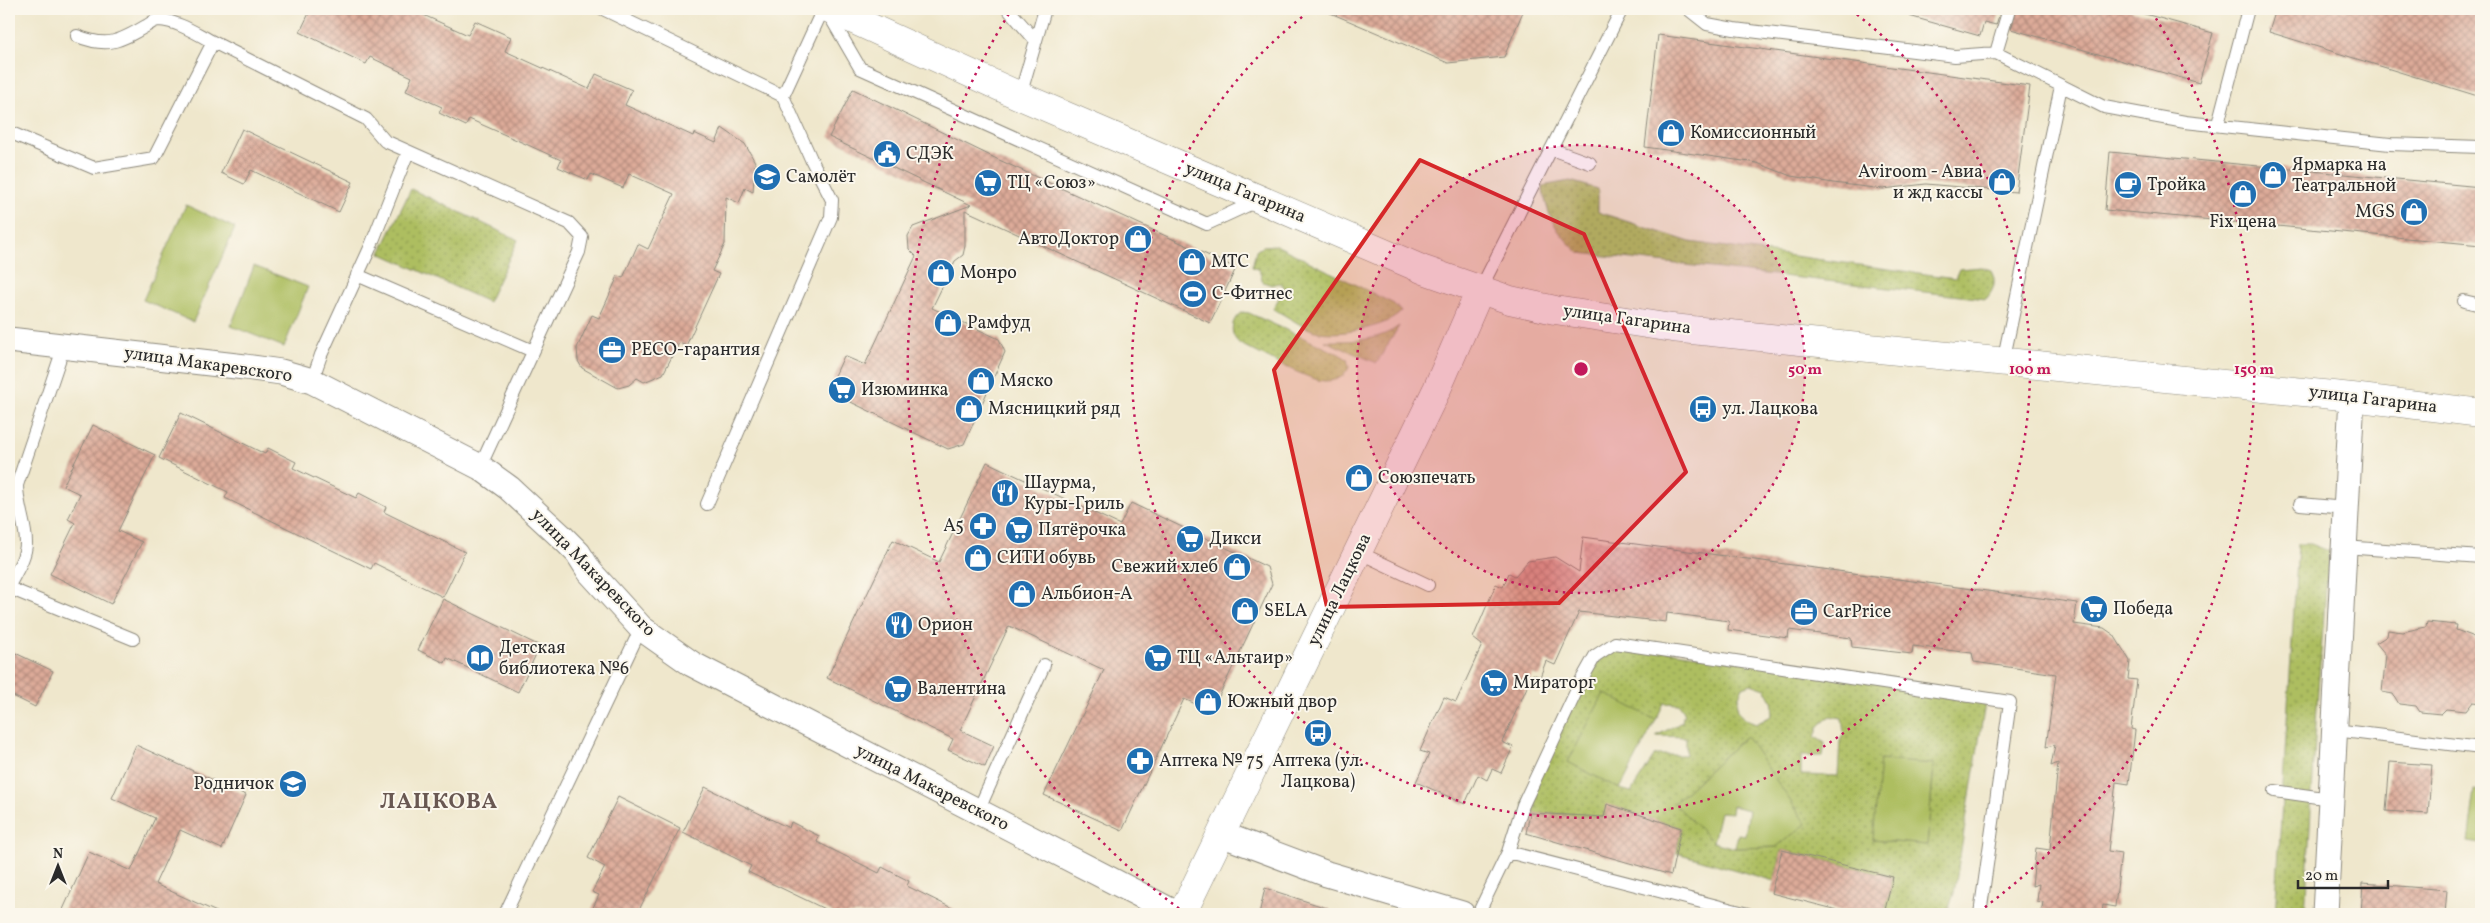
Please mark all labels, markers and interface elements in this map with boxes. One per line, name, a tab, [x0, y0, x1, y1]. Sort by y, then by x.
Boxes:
shop icon: Комиссионный	[1656, 118, 1686, 148]
place label: Комиссионный	[1690, 121, 1816, 146]
public building icon: СДЭК	[872, 139, 902, 169]
place label: СДЭК	[906, 142, 954, 167]
place label: Ярмарка на Театральной	[2292, 153, 2396, 199]
street label: улица Гагарина	[1181, 156, 1309, 230]
place label: Aviroom - Авиа и жд кассы	[1858, 160, 1983, 206]
shop icon: Ярмарка на Театральной	[2258, 160, 2288, 190]
school or university icon: Самолёт	[752, 162, 782, 192]
place label: Самолёт	[786, 165, 856, 190]
shop icon: Aviroom - Авиа и жд кассы	[1987, 167, 2017, 197]
supermarket icon: ТЦ «Союз»	[973, 168, 1003, 198]
cafe icon: Тройка	[2113, 170, 2143, 200]
place label: ТЦ «Союз»	[1007, 171, 1096, 196]
place label: Тройка	[2147, 173, 2206, 198]
shop icon: Fix цена	[2228, 179, 2258, 209]
shop icon: MGS	[2399, 197, 2429, 227]
place label: MGS	[2355, 200, 2395, 225]
place label: Fix цена	[2209, 210, 2277, 235]
shop icon: АвтоДоктор	[1123, 224, 1153, 254]
place label: АвтоДоктор	[1018, 227, 1119, 252]
shop icon: МТС	[1177, 247, 1207, 277]
place label: МТС	[1211, 250, 1249, 275]
shop icon: Монро	[926, 258, 956, 288]
place label: Монро	[960, 261, 1017, 286]
sports icon: С-Фитнес	[1178, 279, 1208, 309]
place label: С-Фитнес	[1212, 282, 1293, 307]
street label: улица Гагарина	[1561, 299, 1693, 341]
shop icon: Рамфуд	[933, 308, 963, 338]
place label: Рамфуд	[967, 311, 1031, 336]
office icon: РЕСО-гарантия	[597, 335, 627, 365]
place label: РЕСО-гарантия	[631, 338, 760, 363]
street label: улица Макаревского	[122, 341, 294, 389]
centre of rings	[1572, 360, 1590, 378]
text: 50 m	[1788, 360, 1822, 381]
text: 100 m	[2009, 360, 2052, 381]
text: 150 m	[2234, 360, 2274, 381]
shop icon: Мяско	[966, 366, 996, 396]
place label: Мяско	[1000, 369, 1053, 394]
supermarket icon: Изюминка	[827, 375, 857, 405]
place label: Изюминка	[861, 378, 949, 403]
street label: улица Гагарина	[2307, 380, 2439, 420]
shop icon: Мясницкий ряд	[954, 394, 984, 424]
bus stop icon: ул. Лацкова	[1688, 394, 1718, 424]
place label: Мясницкий ряд	[988, 397, 1120, 422]
place label: ул. Лацкова	[1722, 397, 1818, 422]
shop icon: Союзпечать	[1344, 463, 1374, 493]
place label: Союзпечать	[1378, 466, 1476, 491]
place label: Шаурма, Куры-Гриль	[1024, 471, 1124, 517]
restaurant icon: Шаурма, Куры-Гриль	[990, 478, 1020, 508]
street label: улица Макаревского	[525, 503, 661, 643]
pharmacy icon: А5	[968, 511, 998, 541]
place label: А5	[943, 514, 964, 539]
supermarket icon: Пятёрочка	[1004, 515, 1034, 545]
place label: Пятёрочка	[1038, 518, 1126, 543]
supermarket icon: Дикси	[1175, 524, 1205, 554]
place label: Дикси	[1209, 527, 1261, 552]
street label: улица Лацкова	[1302, 529, 1378, 651]
shop icon: СИТИ обувь	[963, 543, 993, 573]
place label: СИТИ обувь	[997, 546, 1096, 571]
shop icon: Свежий хлеб	[1222, 552, 1252, 582]
place label: Свежий хлеб	[1111, 555, 1218, 580]
shop icon: Альбион-А	[1007, 579, 1037, 609]
place label: Альбион-А	[1041, 582, 1133, 607]
supermarket icon: Победа	[2079, 594, 2109, 624]
shop icon: SELA	[1230, 596, 1260, 626]
office icon: CarPrice	[1789, 597, 1819, 627]
place label: Победа	[2113, 597, 2173, 622]
place label: SELA	[1264, 599, 1308, 624]
place label: CarPrice	[1823, 600, 1891, 625]
restaurant icon: Орион	[884, 610, 914, 640]
place label: Орион	[918, 613, 973, 638]
place label: Детская библиотека №6	[499, 636, 629, 682]
library icon: Детская библиотека №6	[465, 643, 495, 673]
supermarket icon: ТЦ «Альтаир»	[1143, 643, 1173, 673]
place label: ТЦ «Альтаир»	[1177, 646, 1293, 671]
supermarket icon: Мираторг	[1479, 668, 1509, 698]
place label: Мираторг	[1513, 671, 1596, 696]
supermarket icon: Валентина	[883, 674, 913, 704]
place label: Валентина	[917, 677, 1006, 702]
shop icon: Южный двор	[1193, 687, 1223, 717]
place label: Южный двор	[1227, 690, 1337, 715]
bus stop icon: Аптека (ул. Лацкова)	[1303, 718, 1333, 748]
street label: улица Макаревского	[851, 738, 1013, 838]
pharmacy icon: Аптека № 75	[1125, 746, 1155, 776]
place label: Аптека № 75	[1159, 749, 1264, 774]
place label: Аптека (ул. Лацкова)	[1272, 749, 1364, 795]
school or university icon: Родничок	[278, 769, 308, 799]
place label: Родничок	[193, 772, 274, 797]
district label: ЛАЦКОВА	[380, 787, 498, 818]
north arrow	[32, 840, 82, 890]
text: N	[53, 845, 63, 864]
scale bar	[2298, 858, 2388, 890]
text: 20 m	[2305, 866, 2338, 887]

